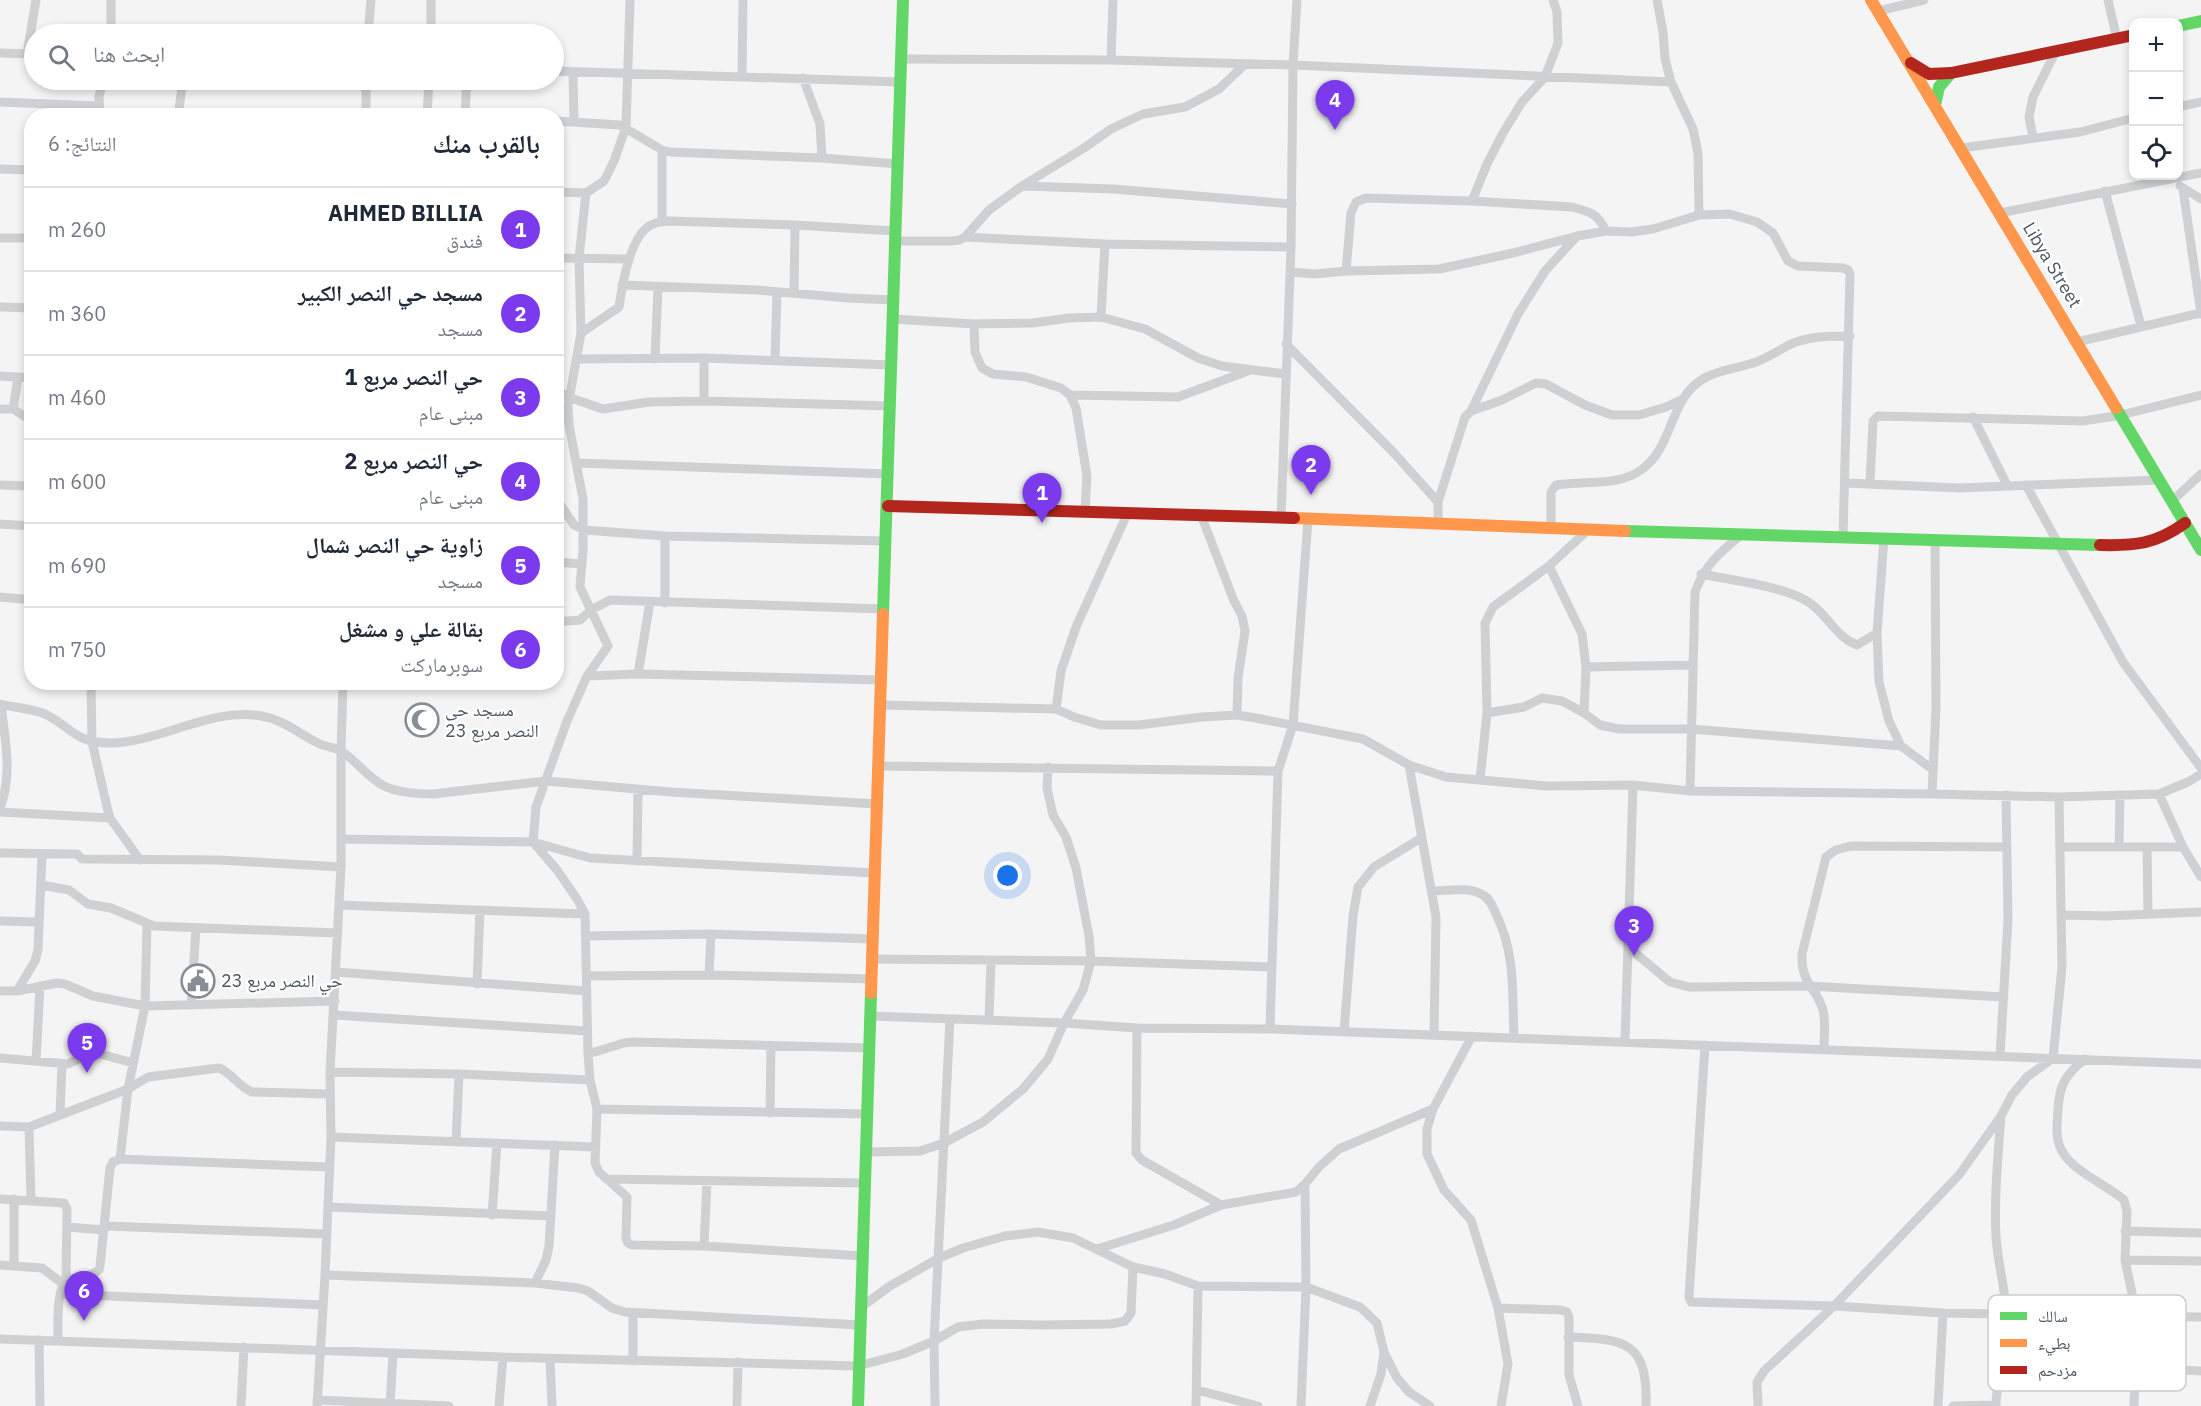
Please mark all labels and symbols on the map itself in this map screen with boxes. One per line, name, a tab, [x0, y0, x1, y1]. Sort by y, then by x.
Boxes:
pin: 4	[1316, 80, 1354, 130]
street label: Libya Street	[2018, 218, 2087, 312]
pin: 2	[1292, 446, 1330, 495]
pin: 1	[1022, 474, 1062, 523]
place label: مسجد حي النصر مربع 23	[445, 698, 539, 743]
mosque icon: مسجد حي النصر مربع 23	[404, 702, 440, 738]
your location	[993, 861, 1022, 890]
pin: 3	[1614, 906, 1654, 956]
public building icon: حي النصر مربع 23	[180, 963, 216, 999]
place label: حي النصر مربع 23	[221, 969, 343, 996]
pin: 5	[68, 1024, 106, 1073]
pin: 6	[64, 1272, 104, 1321]
legend	[1988, 1295, 2186, 1391]
text: سالك	[2038, 1306, 2068, 1326]
text: بطيء	[2038, 1333, 2070, 1356]
text: مزدحم	[2038, 1360, 2077, 1381]

